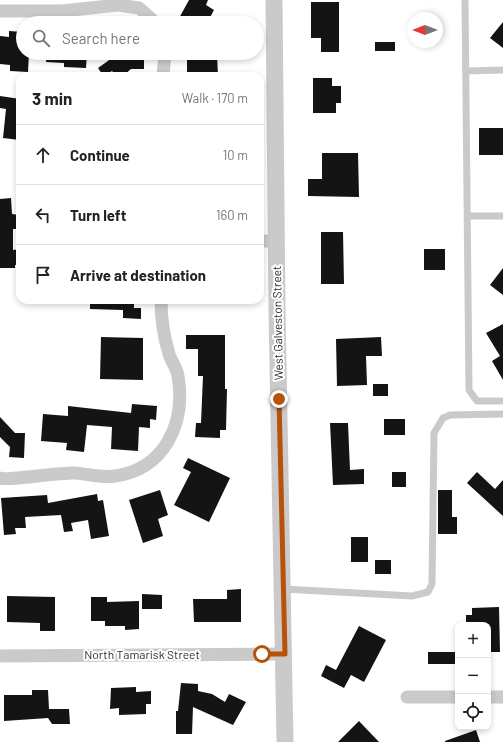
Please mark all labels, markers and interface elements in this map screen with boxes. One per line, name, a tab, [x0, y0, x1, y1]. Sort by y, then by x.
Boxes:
north arrow	[407, 12, 443, 48]
search box	[16, 16, 264, 60]
icon: search	[30, 27, 52, 49]
text: Search here	[62, 29, 140, 47]
text: 3 min	[32, 88, 72, 108]
text: Walk · 170 m	[182, 90, 248, 106]
icon: ahead	[32, 144, 54, 166]
text: Continue	[70, 146, 130, 164]
text: 10 m	[223, 147, 248, 163]
icon: left	[32, 204, 54, 226]
text: Turn left	[70, 206, 126, 224]
text: 160 m	[216, 207, 248, 223]
icon: arrive	[32, 264, 54, 286]
street label: West Galveston Street	[269, 265, 285, 381]
text: Arrive at destination	[70, 266, 206, 284]
route end	[270, 390, 288, 408]
map controls	[455, 622, 491, 730]
button: +	[455, 622, 491, 658]
route start	[253, 645, 271, 663]
street label: North Tamarisk Street	[84, 647, 200, 661]
button: −	[455, 658, 491, 694]
button: locate	[455, 694, 491, 730]

